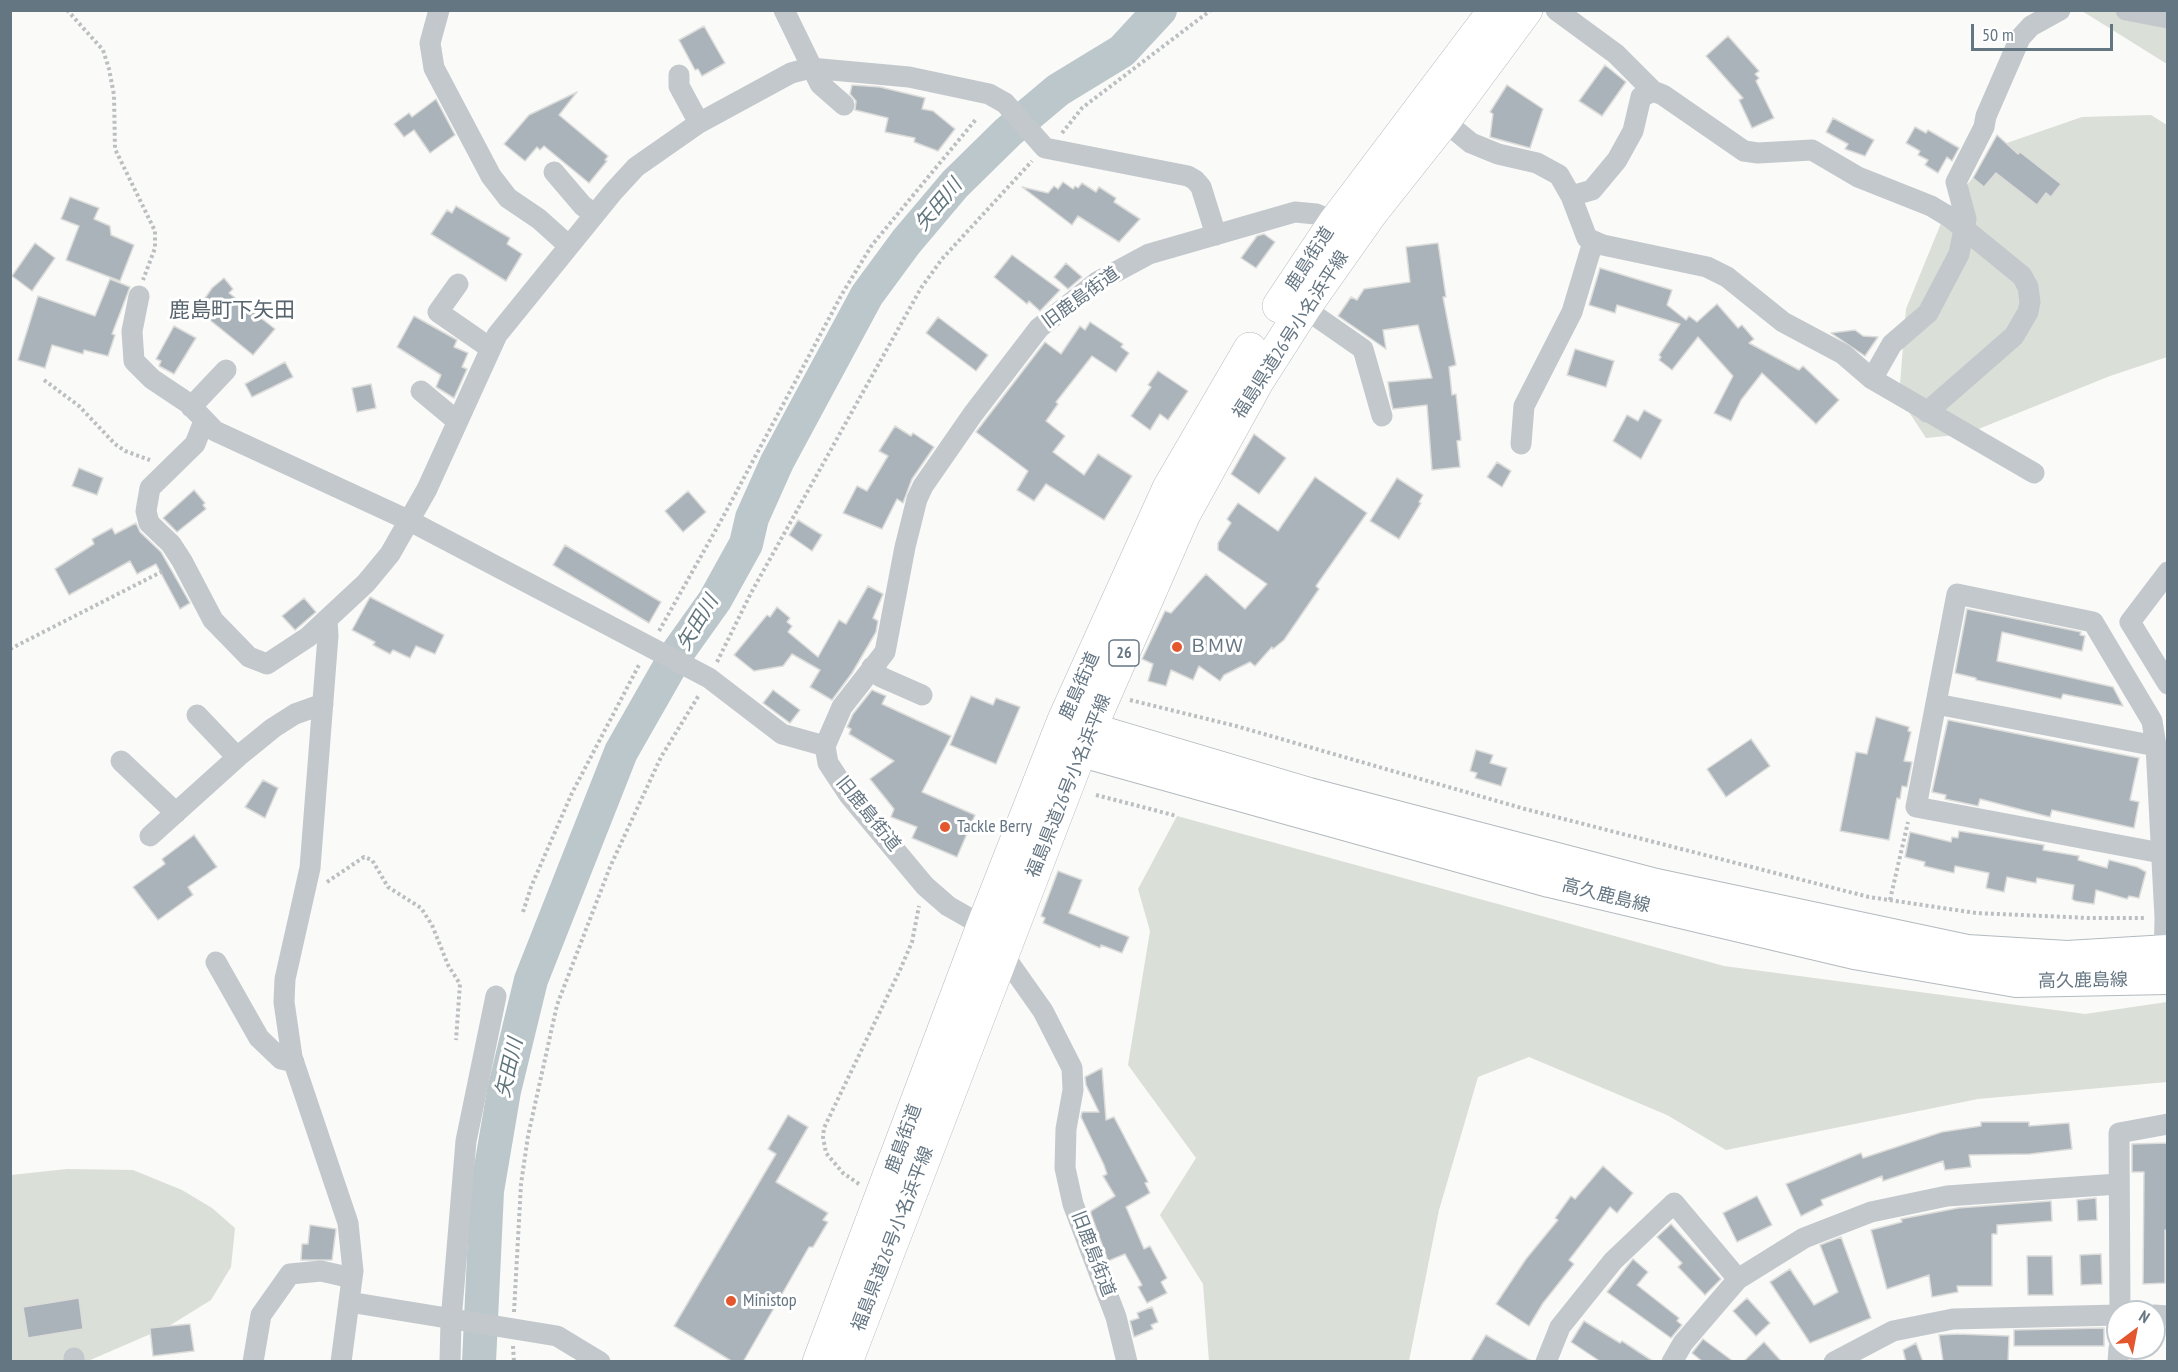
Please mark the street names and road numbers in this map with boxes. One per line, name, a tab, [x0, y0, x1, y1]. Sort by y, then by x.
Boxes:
street label: 鹿島街道	[1281, 223, 1339, 295]
street label: 福島県道26号小名浜平線	[1229, 247, 1353, 423]
street label: 旧鹿島街道	[1038, 263, 1124, 333]
road number: 26	[1109, 640, 1139, 666]
street label: 鹿島街道	[1055, 649, 1105, 723]
street label: 福島県道26号小名浜平線	[1022, 691, 1116, 881]
street label: 旧鹿島街道	[831, 772, 905, 856]
street label: 高久鹿島線	[1560, 875, 1652, 917]
street label: 高久鹿島線	[2038, 969, 2128, 993]
street label: 鹿島街道	[882, 1101, 926, 1177]
street label: 福島県道26号小名浜平線	[848, 1144, 938, 1334]
street label: 旧鹿島街道	[1067, 1208, 1119, 1300]

